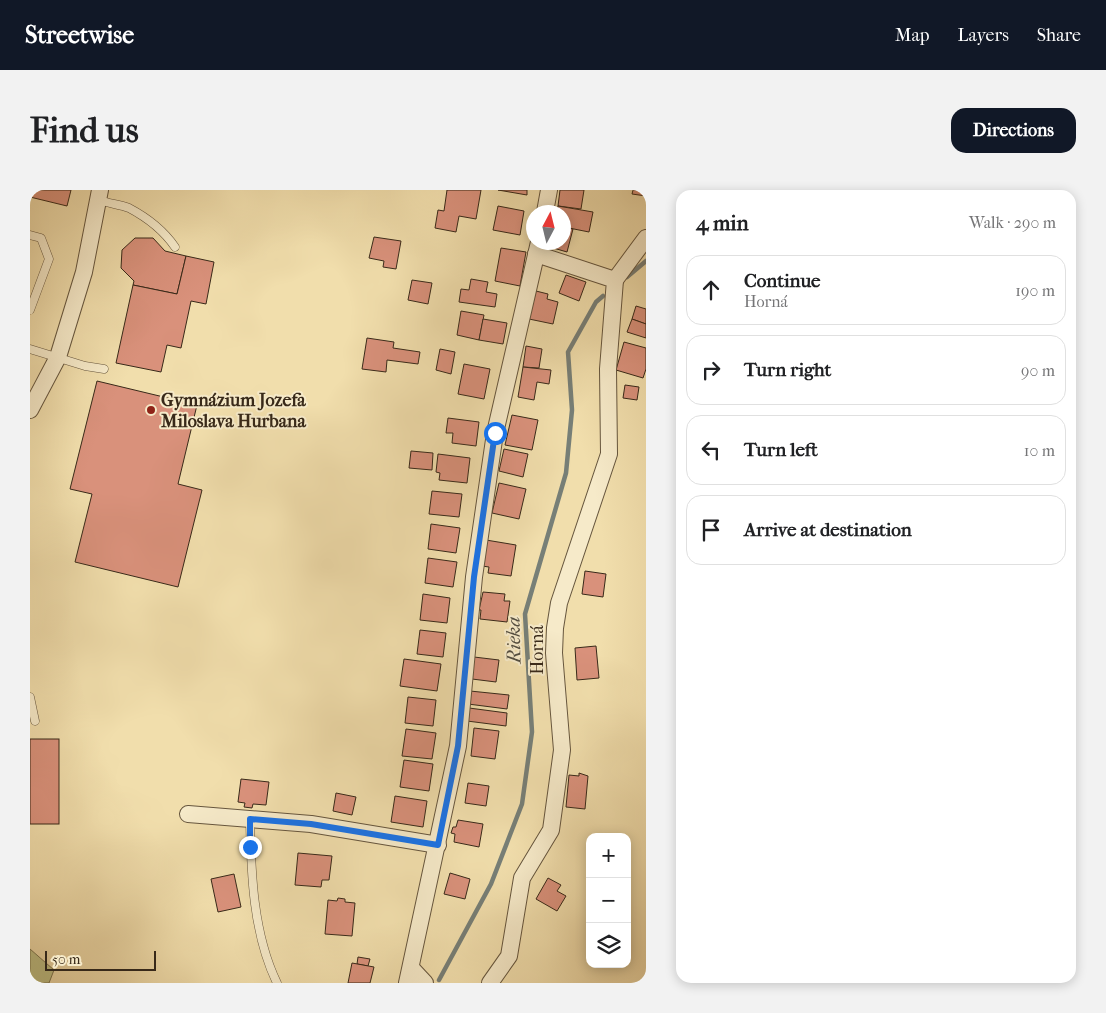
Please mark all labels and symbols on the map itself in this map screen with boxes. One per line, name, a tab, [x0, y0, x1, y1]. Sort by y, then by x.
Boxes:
north arrow	[526, 205, 571, 250]
place label: Gymnázium Jozefa Miloslava Hurbana	[160, 390, 306, 432]
marker: Gymnázium Jozefa Miloslava Hurbana	[145, 404, 157, 416]
route start	[484, 422, 507, 445]
water label: Rieka	[503, 616, 525, 665]
street label: Horná	[527, 625, 548, 675]
route end	[239, 836, 262, 859]
scale bar	[45, 948, 156, 971]

